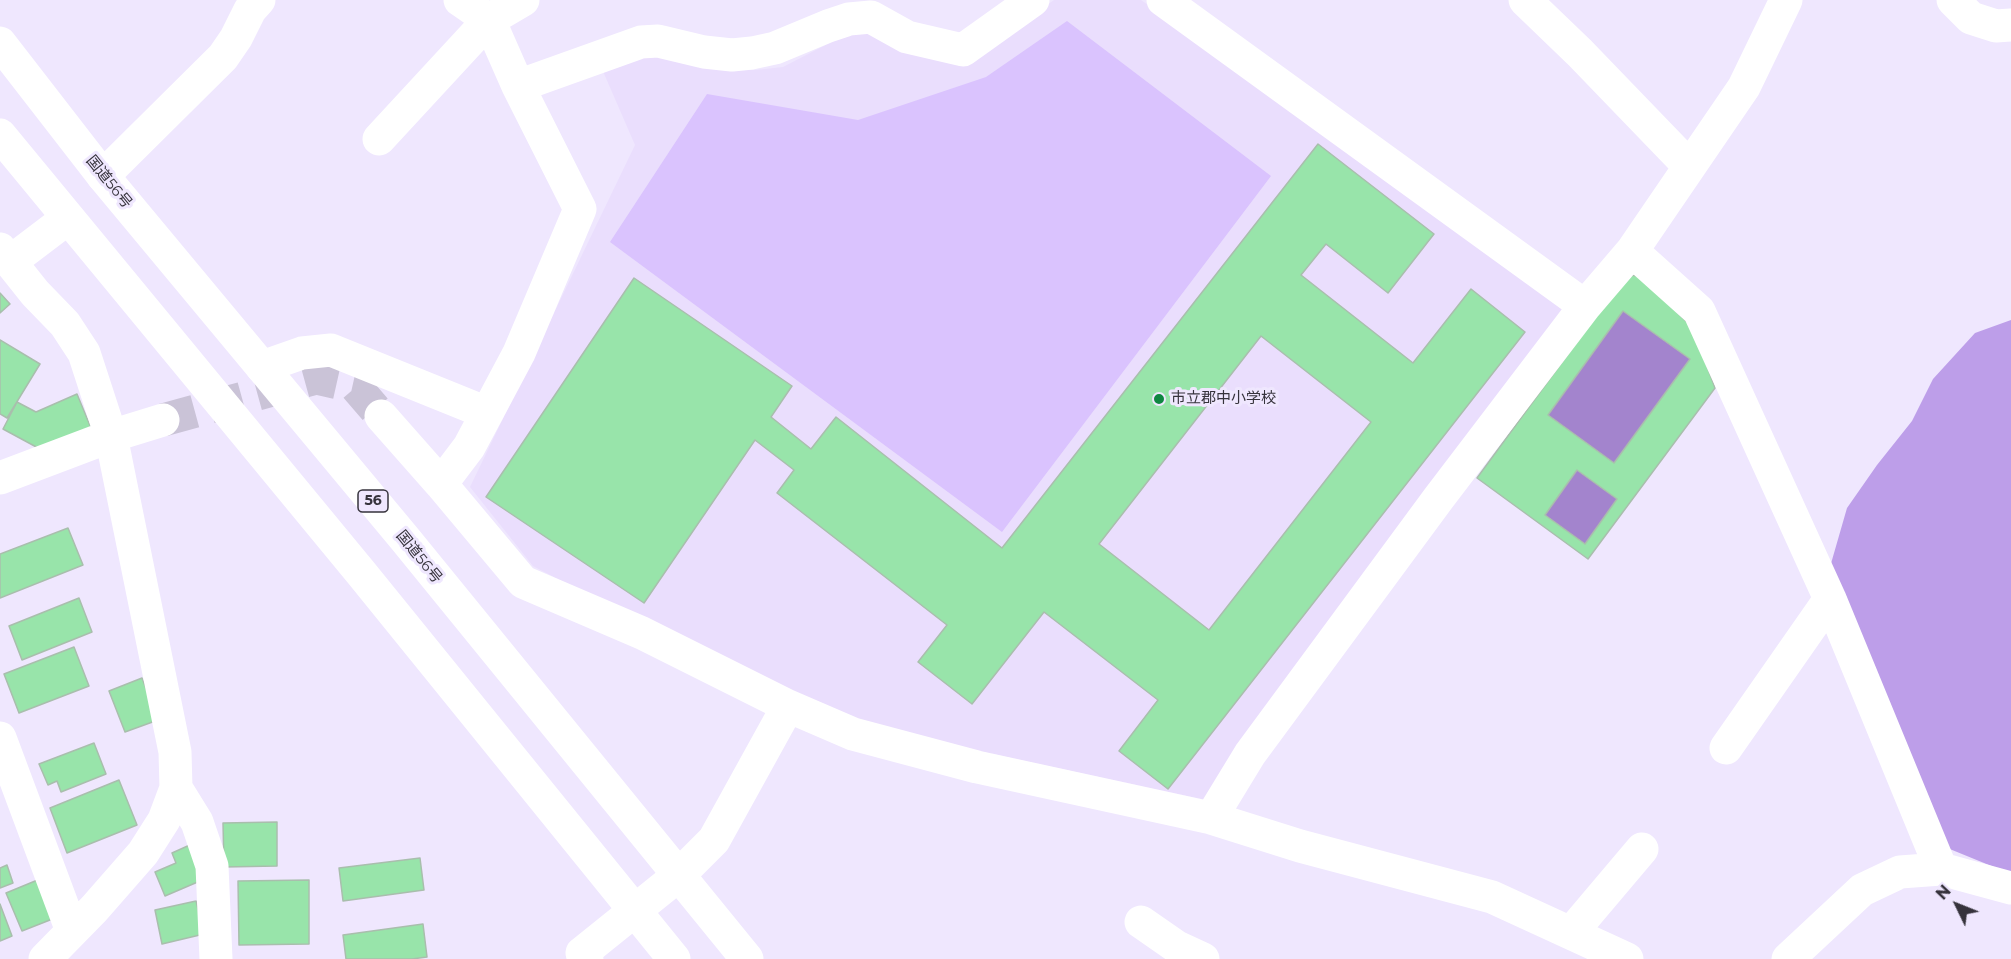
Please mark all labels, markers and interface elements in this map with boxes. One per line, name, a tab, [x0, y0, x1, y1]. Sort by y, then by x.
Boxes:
street label: 国道56号	[82, 152, 136, 212]
place label: 市立郡中小学校	[1171, 390, 1276, 408]
marker: 市立郡中小学校	[1152, 392, 1166, 406]
road number: 56	[358, 490, 388, 512]
street label: 国道56号	[392, 527, 446, 587]
north arrow	[1927, 875, 1987, 935]
text: N	[1932, 881, 1955, 904]

